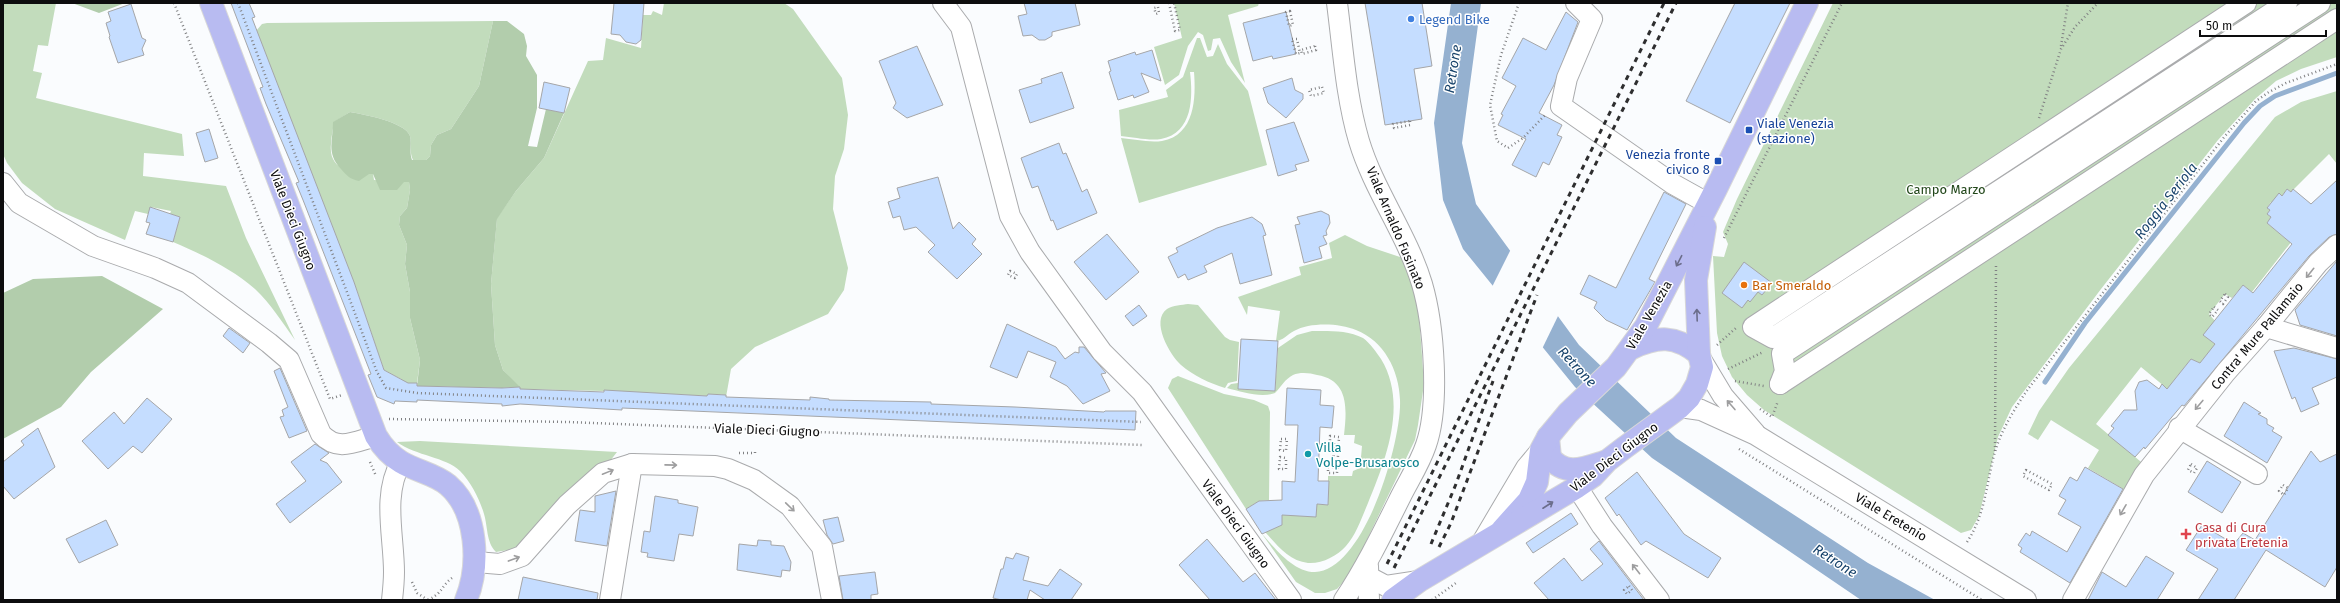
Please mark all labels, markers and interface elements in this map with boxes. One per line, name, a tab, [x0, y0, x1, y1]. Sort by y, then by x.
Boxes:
place label: Legend Bike	[1419, 12, 1490, 27]
scale bar	[2200, 12, 2326, 38]
marker: Legend Bike	[1406, 14, 1416, 24]
text: 50 m	[2206, 19, 2232, 33]
water label: Retrone	[1441, 44, 1465, 94]
place label: Viale Venezia (stazione)	[1757, 116, 1834, 146]
marker: Viale Venezia (stazione)	[1744, 125, 1754, 135]
place label: Venezia fronte civico 8	[1626, 147, 1710, 177]
marker: Venezia fronte civico 8	[1713, 156, 1723, 166]
water label: Roggia Seriola	[2131, 159, 2201, 243]
street label: Viale Arnaldo Fusinato	[1363, 164, 1429, 292]
street label: Viale Dieci Giugno	[267, 168, 319, 272]
park label: Campo Marzo	[1906, 182, 1986, 197]
one-way arrow	[1675, 255, 1682, 267]
one-way arrow	[2306, 268, 2314, 279]
street label: Viale Venezia	[1623, 278, 1675, 352]
place label: Bar Smeraldo	[1752, 278, 1831, 293]
street label: Contra' Mure Pallamaio	[2208, 279, 2306, 393]
marker: Bar Smeraldo	[1739, 280, 1749, 290]
one-way arrow	[1694, 309, 1701, 322]
water label: Retrone	[1554, 343, 1600, 391]
one-way arrow	[2195, 399, 2203, 410]
one-way arrow	[1727, 400, 1736, 410]
street label: Viale Dieci Giugno	[1567, 419, 1661, 495]
street label: Viale Dieci Giugno	[714, 421, 820, 439]
place label: Villa Volpe-Brusarosco	[1316, 440, 1420, 470]
marker: Villa Volpe-Brusarosco	[1303, 449, 1313, 459]
one-way arrow	[664, 461, 677, 468]
one-way arrow	[601, 468, 613, 475]
street label: Viale Dieci Giugno	[1199, 477, 1273, 571]
street label: Viale Eretenio	[1852, 490, 1930, 544]
one-way arrow	[1542, 501, 1553, 509]
one-way arrow	[785, 502, 795, 511]
one-way arrow	[2119, 504, 2127, 516]
place label: Casa di Cura privata Eretenia	[2195, 520, 2288, 550]
marker: Casa di Cura privata Eretenia	[2180, 528, 2192, 540]
water label: Retrone	[1810, 541, 1860, 581]
one-way arrow	[507, 555, 519, 563]
one-way arrow	[1631, 564, 1640, 575]

